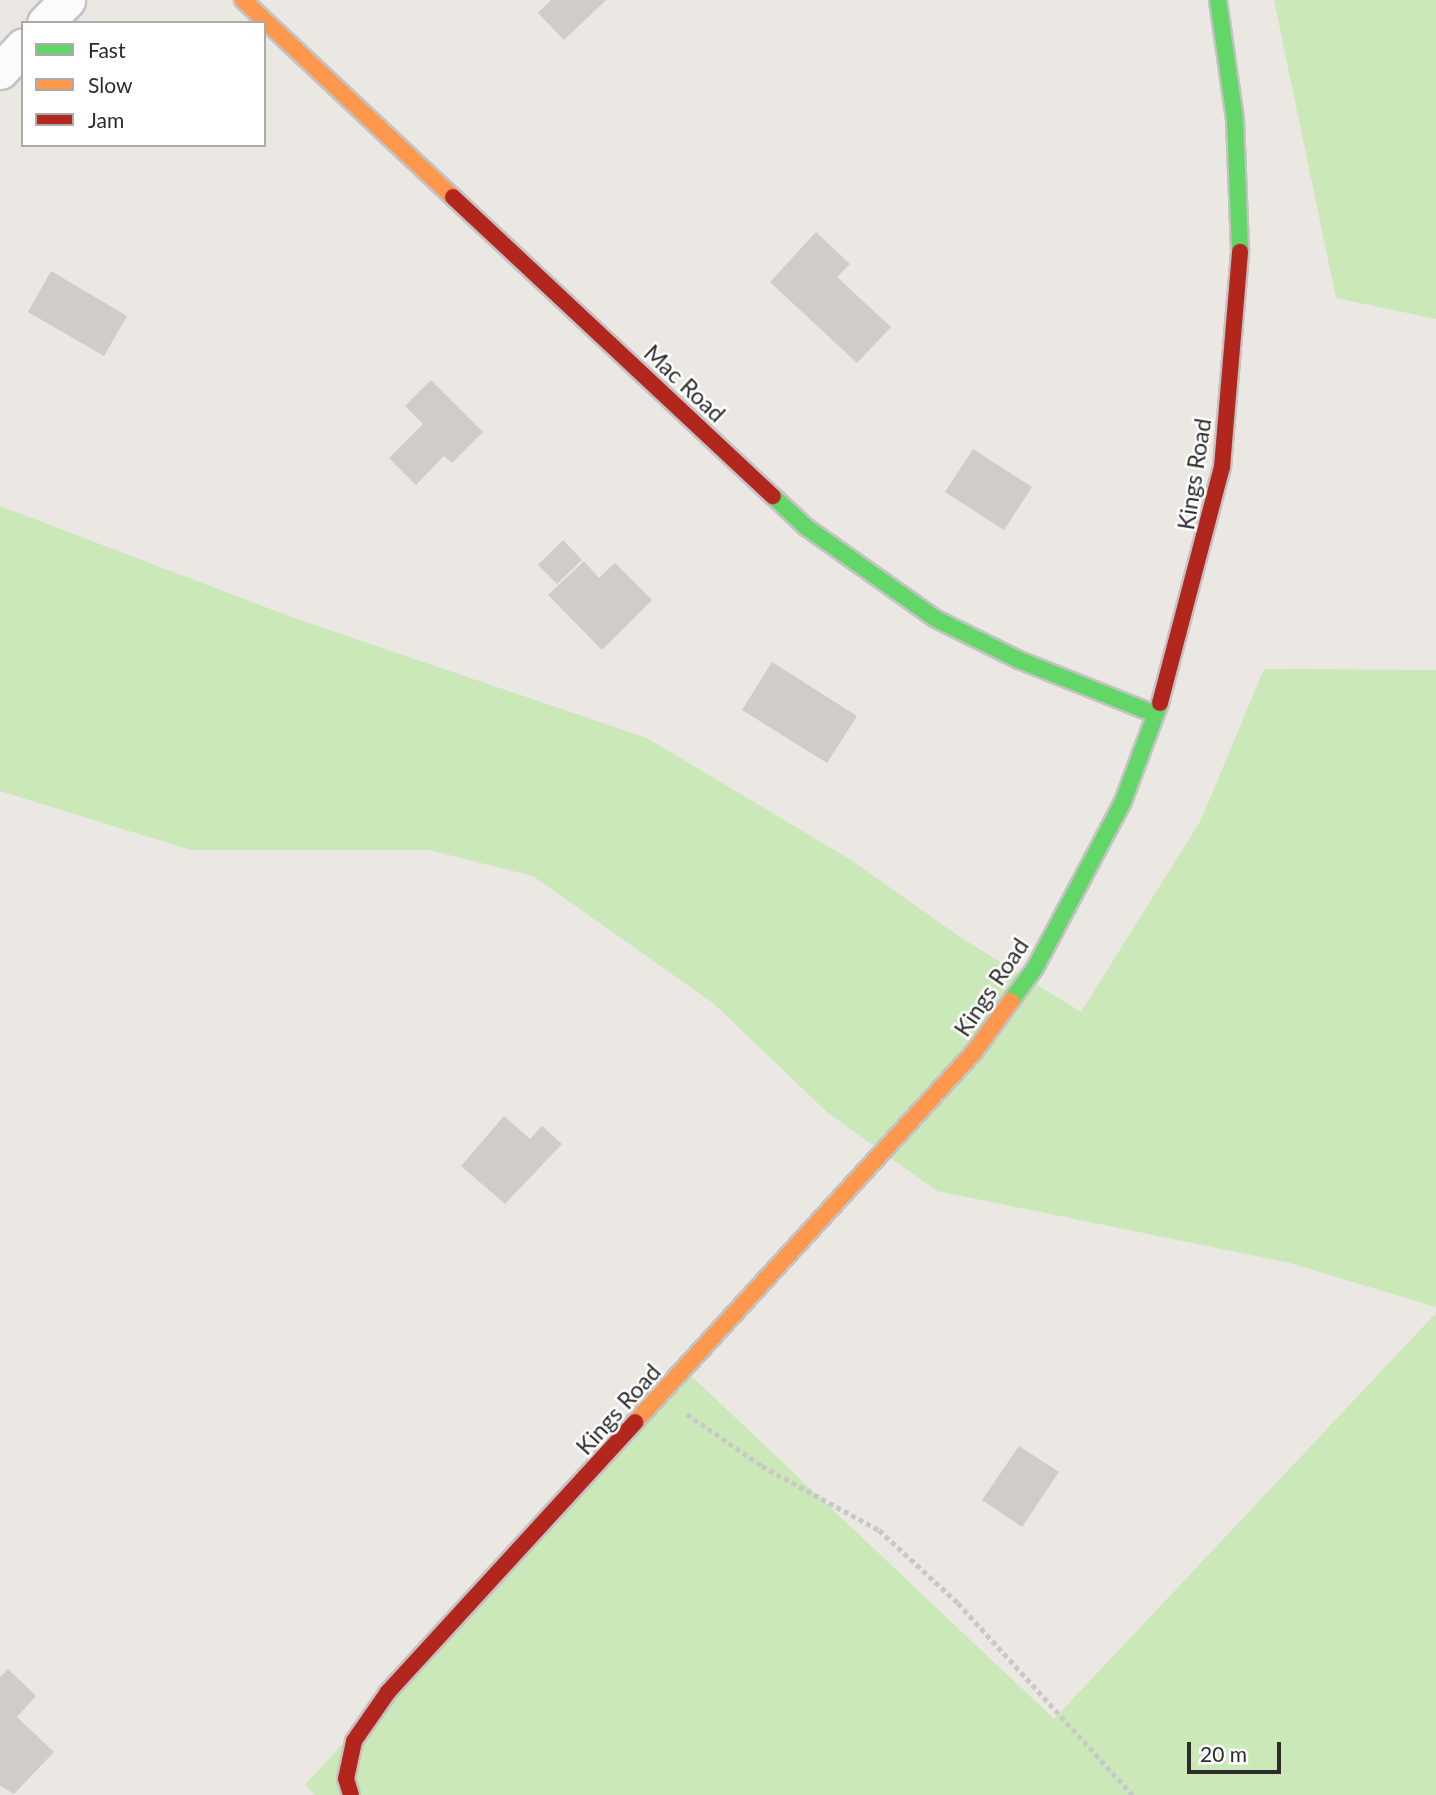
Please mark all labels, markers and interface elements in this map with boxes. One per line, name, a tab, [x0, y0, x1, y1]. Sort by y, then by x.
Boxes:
legend	[21, 21, 266, 147]
text: Fast	[88, 37, 125, 62]
text: Slow	[88, 72, 132, 97]
text: Jam	[88, 107, 124, 132]
street label: Mac Road	[639, 339, 731, 427]
street label: Kings Road	[1172, 416, 1216, 532]
street label: Kings Road	[948, 933, 1034, 1041]
street label: Kings Road	[570, 1358, 666, 1460]
scale bar	[1191, 1728, 1286, 1772]
text: 20 m	[1200, 1741, 1247, 1766]

